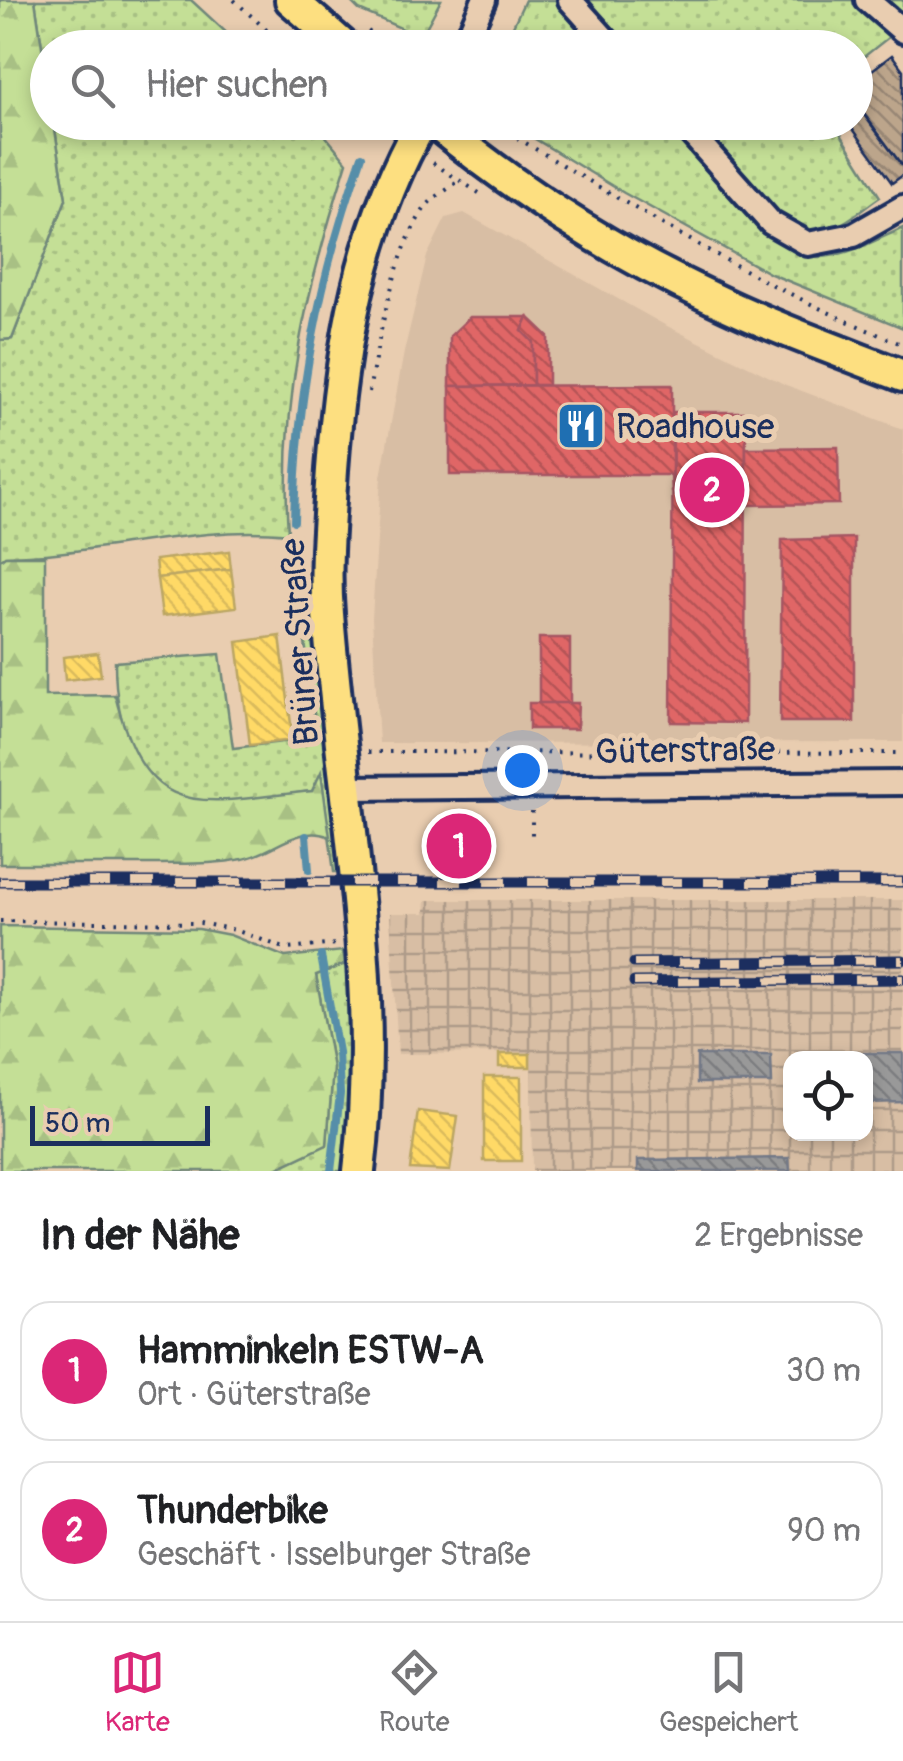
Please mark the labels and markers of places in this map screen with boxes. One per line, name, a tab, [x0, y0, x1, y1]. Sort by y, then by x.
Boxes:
restaurant icon: Roadhouse	[555, 400, 607, 452]
place label: Roadhouse	[616, 405, 774, 449]
pin: 2	[680, 452, 744, 528]
pin: 1	[426, 808, 492, 884]

